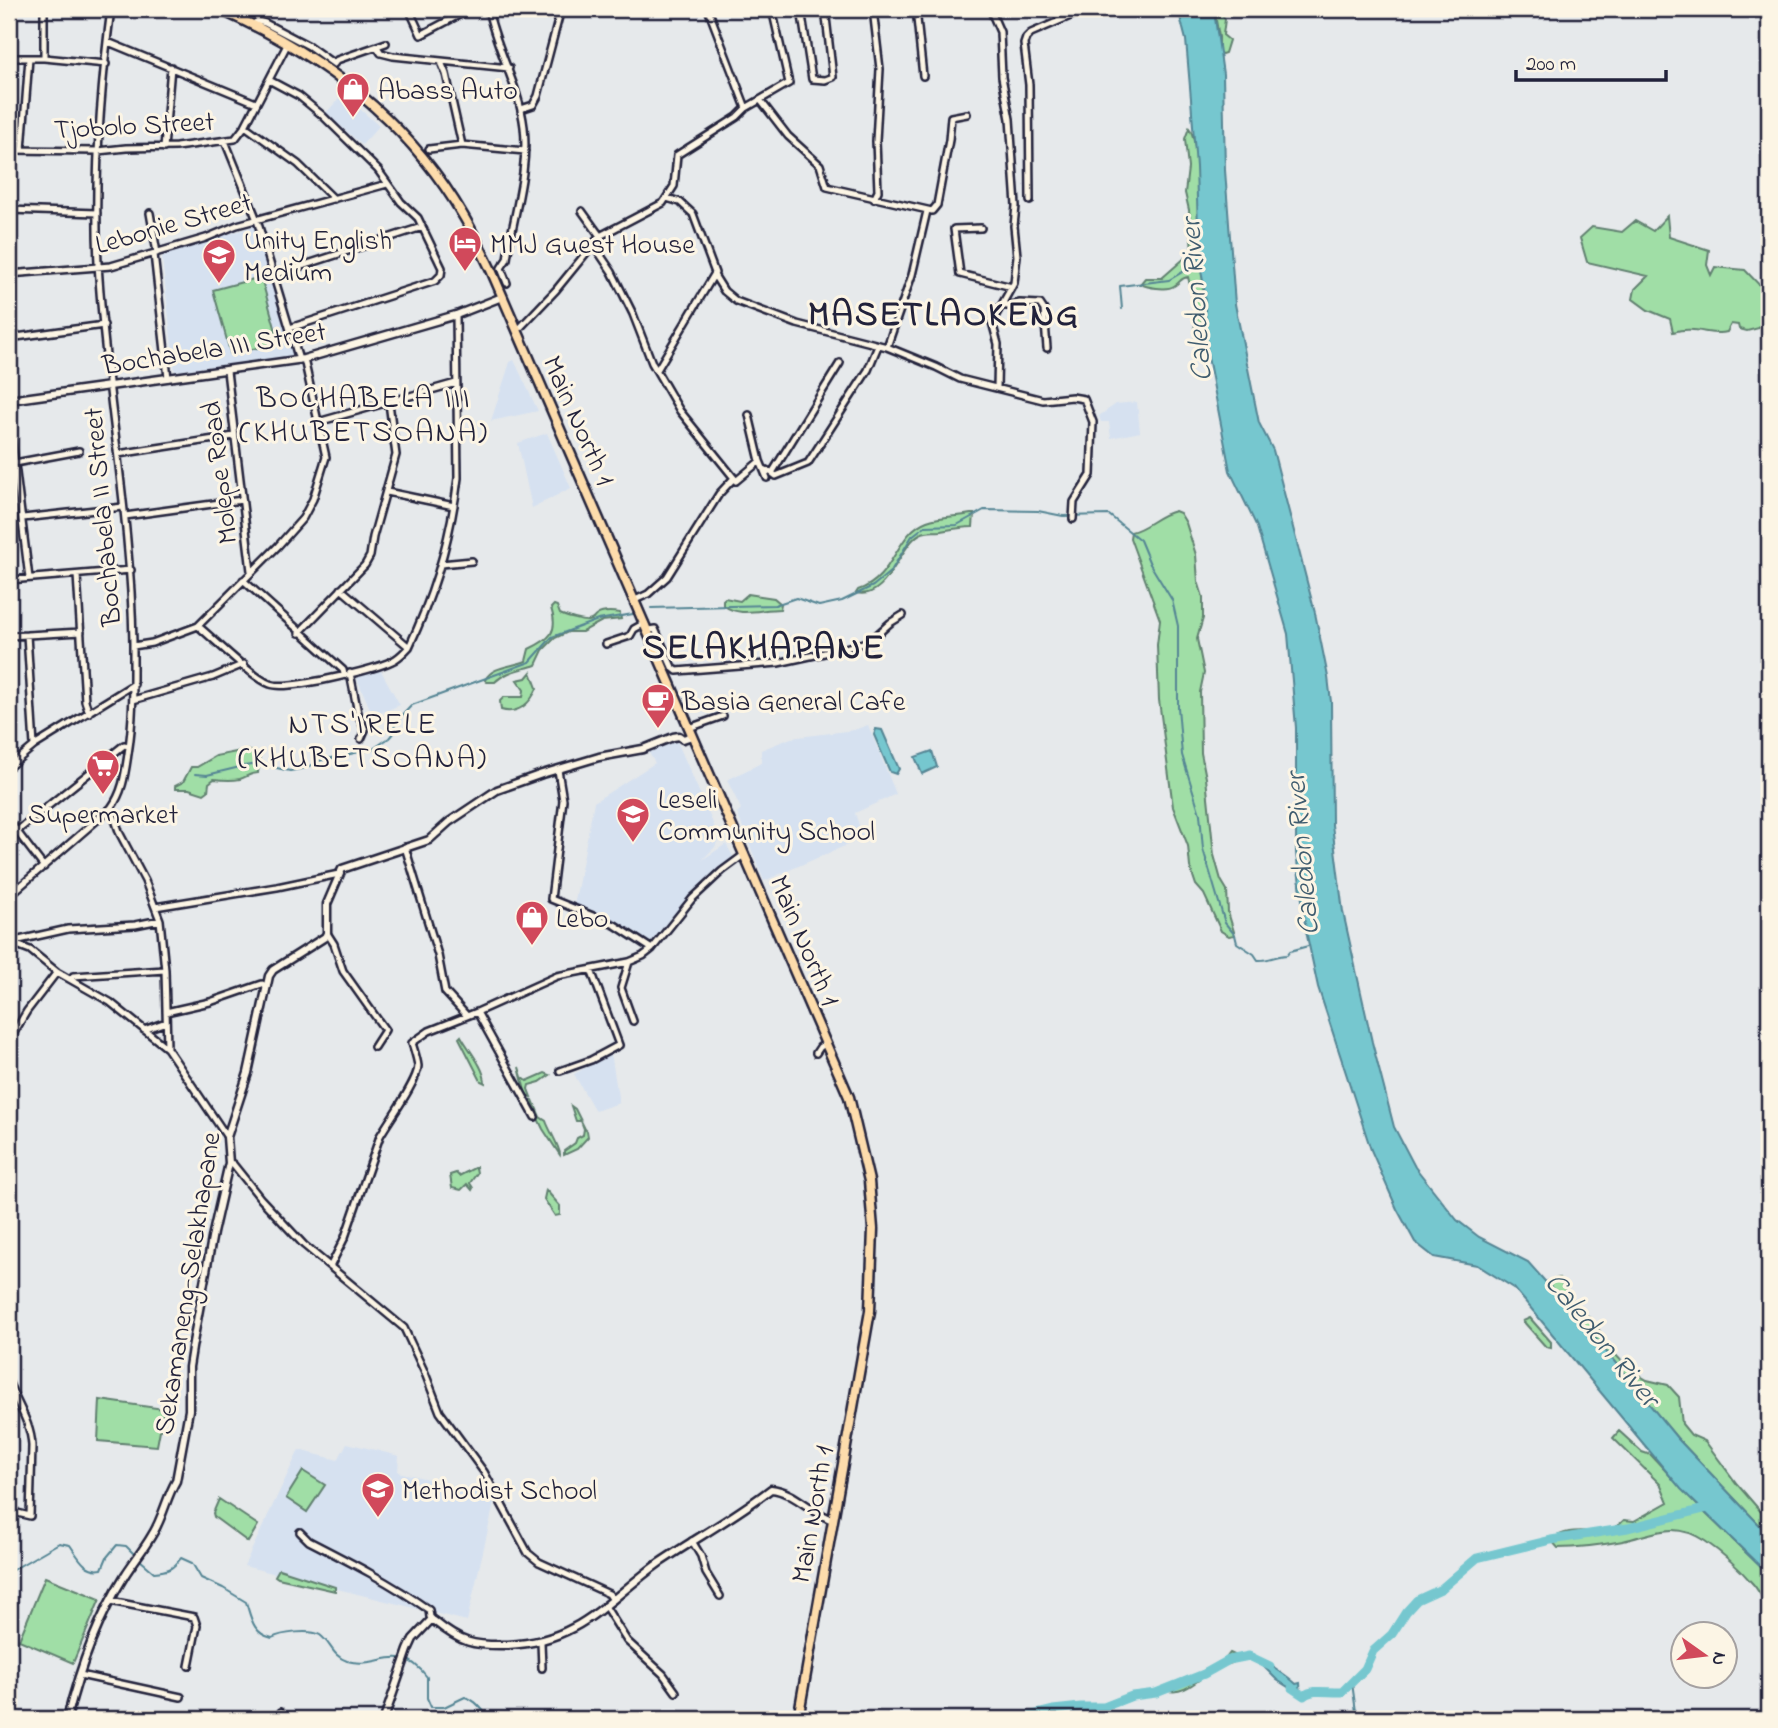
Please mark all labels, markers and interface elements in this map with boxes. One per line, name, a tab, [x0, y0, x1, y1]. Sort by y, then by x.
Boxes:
scale bar	[1516, 38, 1666, 82]
text: 200 m	[1526, 50, 1576, 80]
shop icon: Abass Auto	[334, 70, 372, 119]
place label: Abass Auto	[378, 72, 518, 113]
street label: Tjobolo Street	[53, 103, 215, 152]
street label: Lebonie Street	[91, 183, 257, 267]
water label: Caledon River	[1170, 213, 1226, 383]
place label: Unity English Medium	[244, 222, 392, 295]
hotel icon: MMJ Guest House	[446, 224, 484, 273]
place label: MMJ Guest House	[490, 226, 695, 267]
school or university icon: Unity English Medium	[200, 236, 238, 285]
district label: MASETLAOKENG	[808, 291, 1080, 342]
street label: Bochabela III Street	[99, 313, 329, 389]
street label: Main North 1	[530, 350, 624, 493]
district label: BOCHABELA III (KHUBETSOANA)	[239, 378, 489, 456]
street label: Molepe Road	[192, 399, 251, 546]
street label: Bochabela II Street	[75, 406, 135, 629]
district label: SELAKHAPANE	[642, 624, 886, 675]
cafe icon: Basia General Cafe	[639, 681, 677, 730]
place label: Basia General Cafe	[681, 683, 906, 724]
district label: NTS'IRELE (KHUBETSOANA)	[238, 704, 488, 782]
supermarket icon: Supermarket	[84, 747, 122, 796]
water label: Caledon River	[1275, 767, 1333, 937]
place label: Leseli Community School	[658, 781, 875, 854]
school or university icon: Leseli Community School	[614, 795, 652, 844]
place label: Supermarket	[28, 796, 178, 837]
street label: Main North 1	[757, 870, 849, 1013]
shop icon: Lebo	[513, 898, 551, 947]
place label: Lebo	[556, 900, 608, 941]
street label: Sekamaneng-Selakhapane	[145, 1129, 234, 1438]
water label: Caledon River	[1532, 1264, 1671, 1421]
street label: Main North 1	[782, 1443, 847, 1586]
school or university icon: Methodist School	[359, 1470, 397, 1519]
place label: Methodist School	[402, 1472, 597, 1513]
north arrow	[1670, 1620, 1740, 1690]
text: N	[1703, 1649, 1733, 1668]

